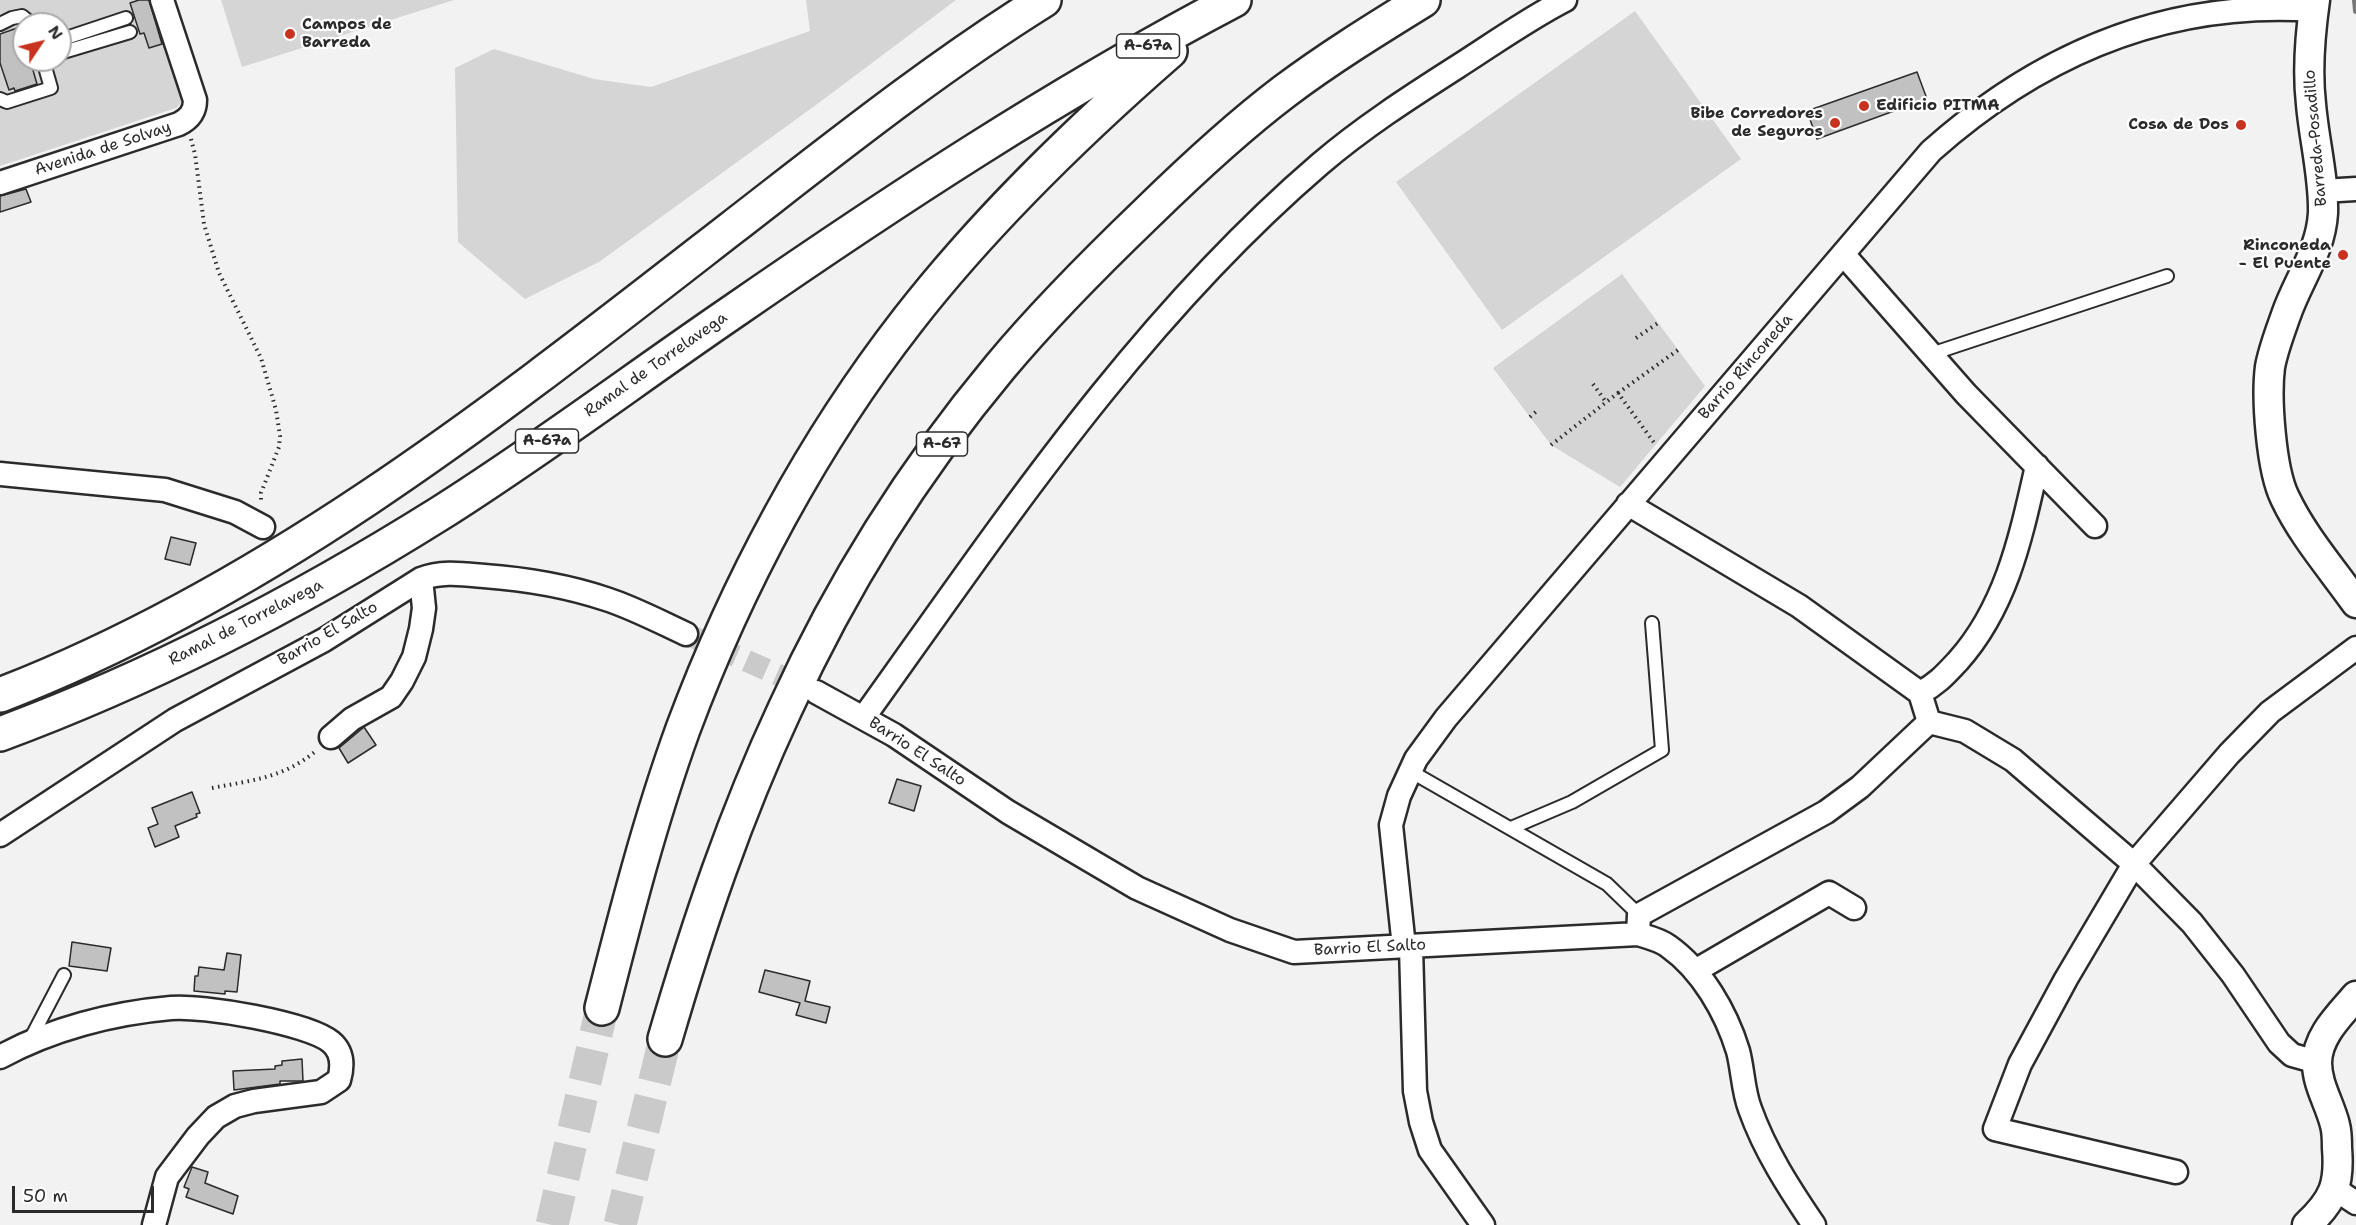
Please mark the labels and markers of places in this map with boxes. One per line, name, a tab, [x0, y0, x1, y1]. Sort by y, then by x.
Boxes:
place label: Campos de Barreda	[302, 15, 392, 53]
marker: Campos de Barreda	[283, 27, 297, 41]
place label: Edificio PITMA	[1876, 96, 1999, 116]
marker: Edificio PITMA	[1857, 99, 1871, 113]
place label: Bibe Corredores de Seguros	[1690, 104, 1823, 142]
place label: Cosa de Dos	[2128, 115, 2229, 135]
marker: Bibe Corredores de Seguros	[1828, 116, 1842, 130]
marker: Cosa de Dos	[2234, 118, 2248, 132]
place label: Rinconeda - El Puente	[2239, 236, 2331, 274]
marker: Rinconeda - El Puente	[2336, 248, 2350, 262]

